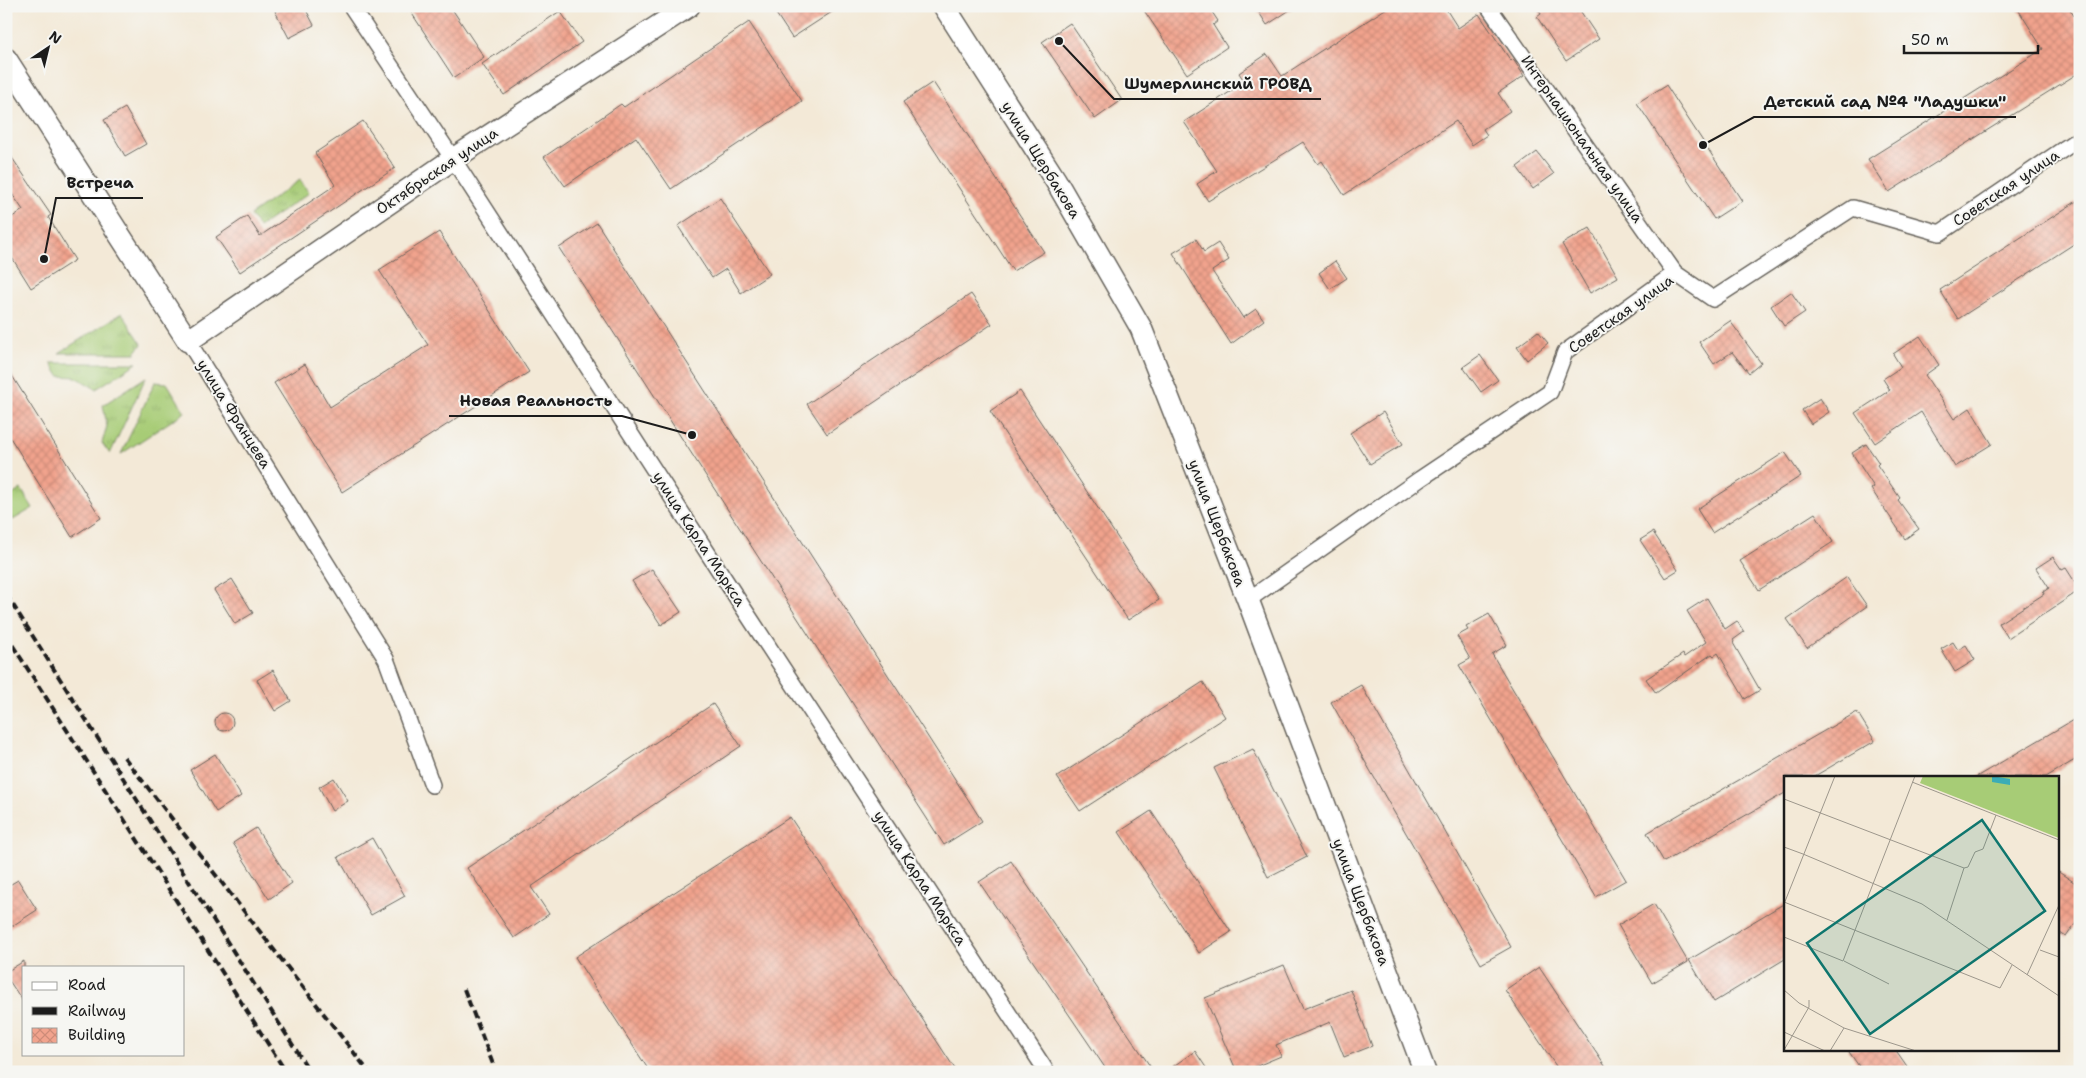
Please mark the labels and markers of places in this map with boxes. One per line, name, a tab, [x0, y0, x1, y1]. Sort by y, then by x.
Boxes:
callout: Шумерлинский ГРОВД	[1114, 68, 1321, 99]
callout: Детский сад №4 "Ладушки"	[1754, 86, 2016, 117]
callout: Встреча	[56, 167, 143, 198]
callout: Новая Реальность	[449, 385, 622, 416]

